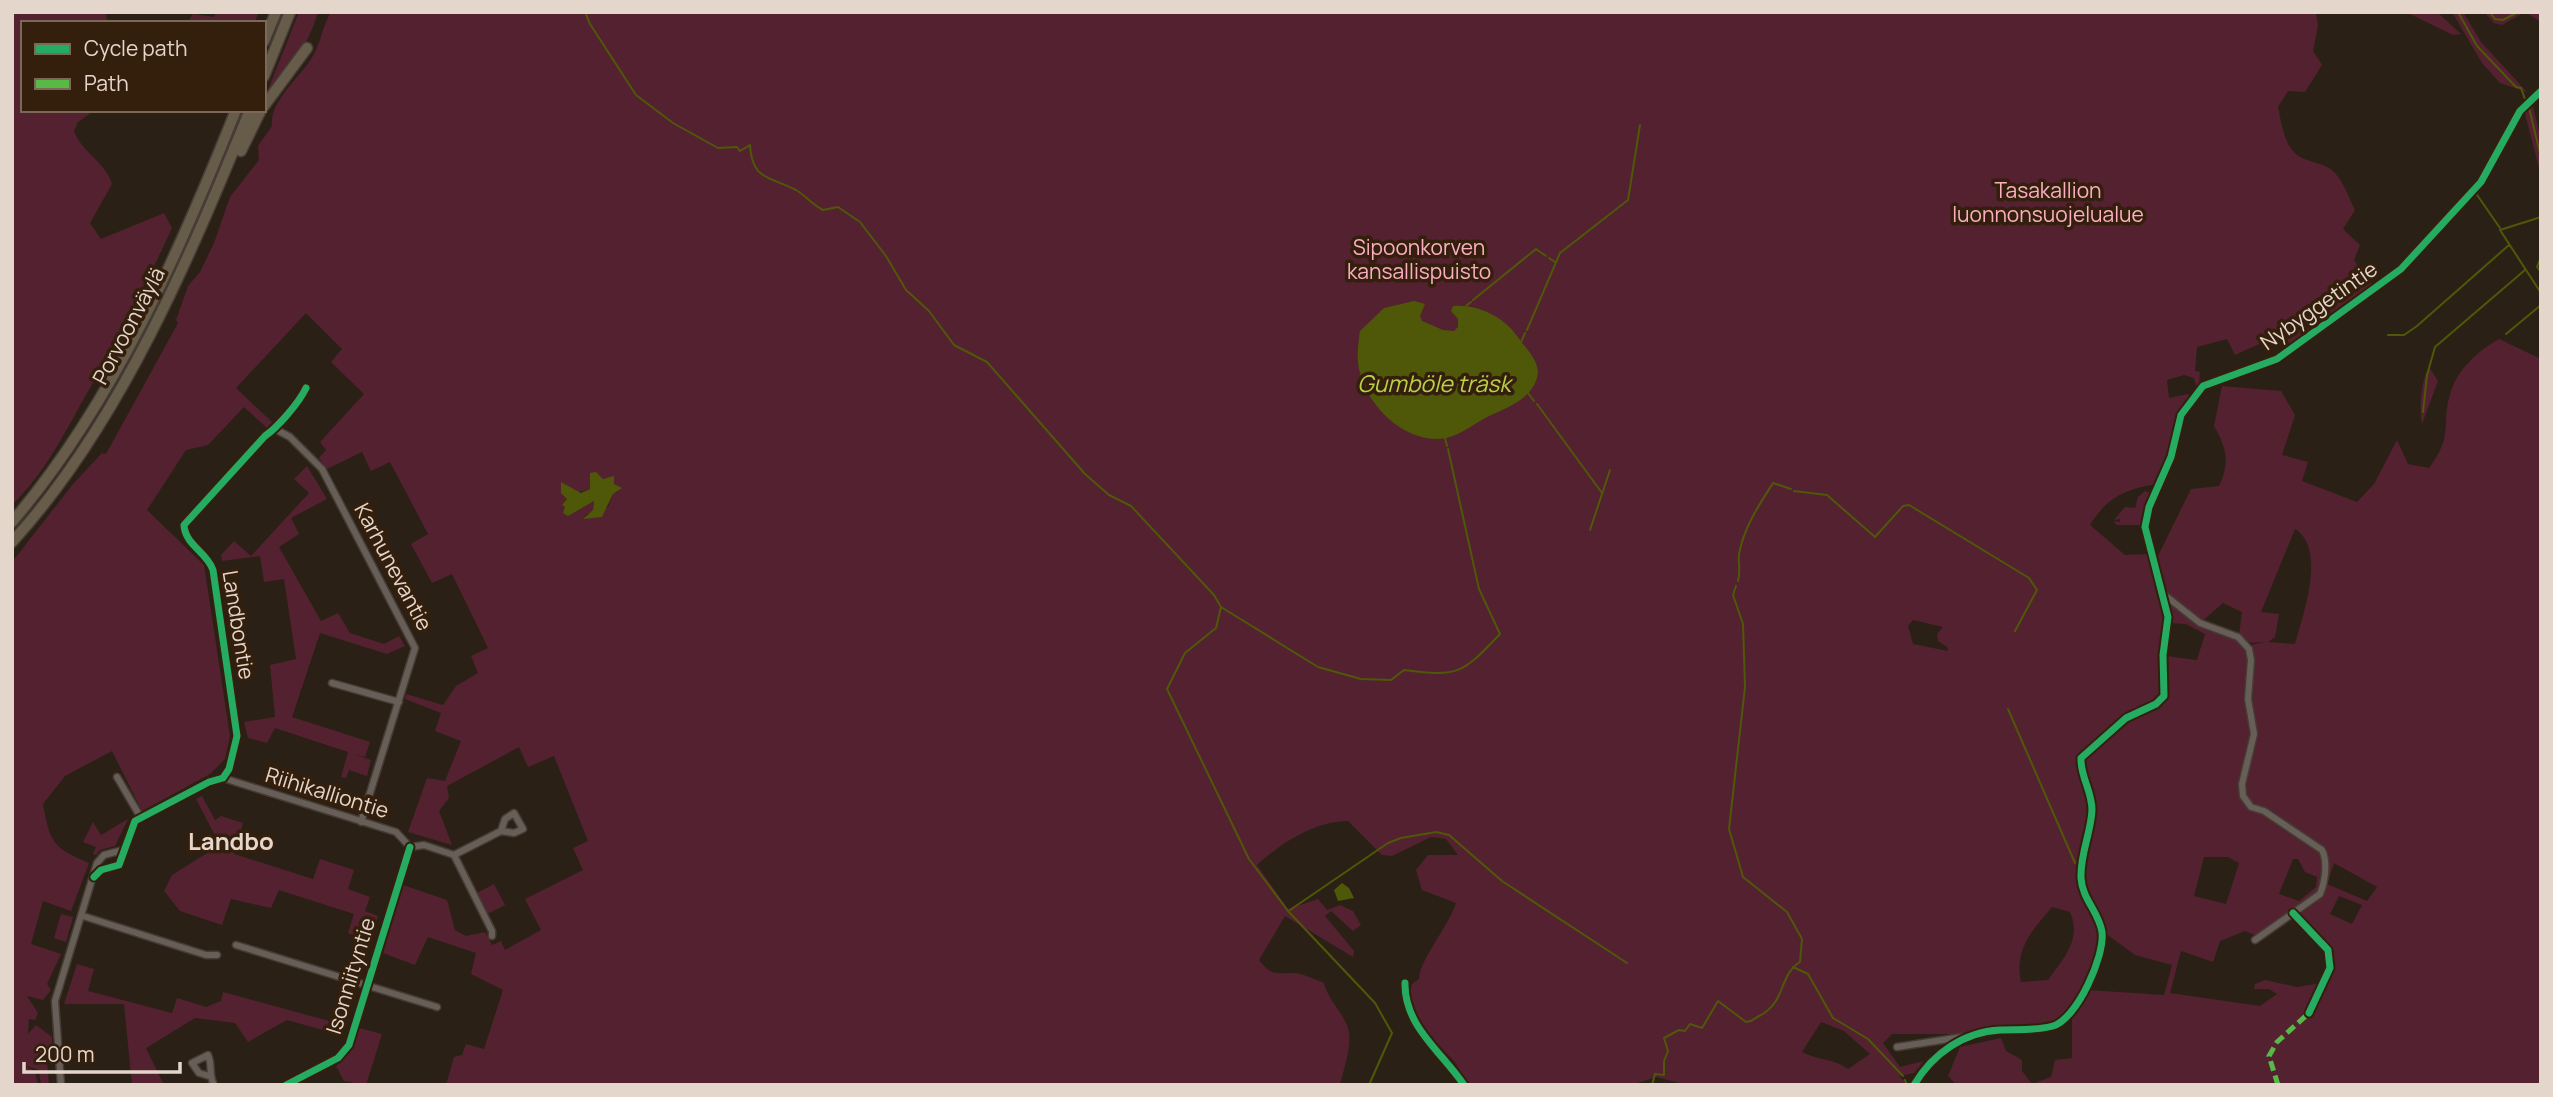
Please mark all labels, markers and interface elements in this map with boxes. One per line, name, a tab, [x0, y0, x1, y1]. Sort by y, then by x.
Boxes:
legend	[21, 21, 266, 112]
text: Cycle path	[84, 34, 187, 62]
text: Path	[84, 69, 129, 97]
park label: Tasakallion luonnonsuojelualue	[1952, 176, 2144, 228]
park label: Sipoonkorven kansallispuisto	[1347, 233, 1491, 285]
street label: Nybyggetintie	[2254, 255, 2382, 356]
street label: Porvoonväylä	[86, 262, 171, 389]
water label: Gumböle träsk	[1357, 367, 1514, 399]
street label: Karhunevantie	[349, 498, 439, 635]
street label: Landbontie	[217, 568, 261, 681]
street label: Riihikalliontie	[262, 760, 392, 824]
district label: Landbo	[188, 824, 274, 857]
street label: Isonniityntie	[319, 914, 381, 1037]
scale bar	[24, 1030, 180, 1074]
text: 200 m	[35, 1040, 95, 1068]

